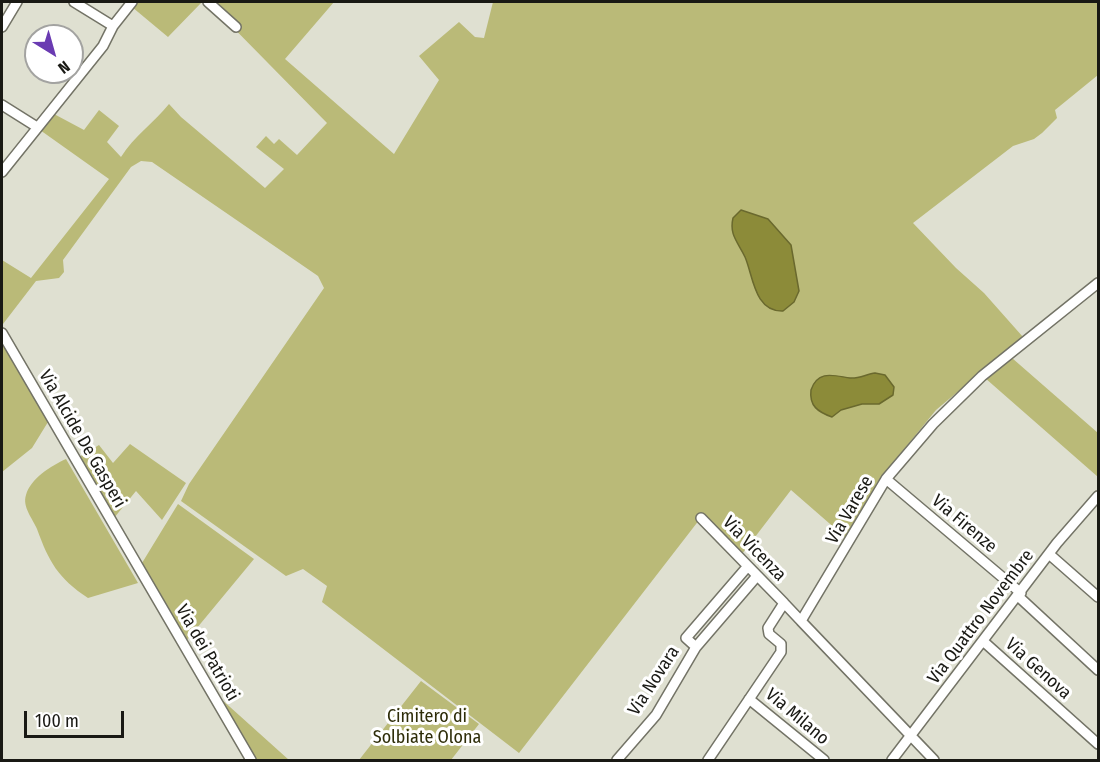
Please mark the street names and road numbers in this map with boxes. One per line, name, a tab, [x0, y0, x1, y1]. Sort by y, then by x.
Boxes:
street label: Via Alcide De Gasperi	[34, 366, 130, 512]
street label: Via Varese	[822, 472, 878, 548]
street label: Via Firenze	[927, 490, 1001, 558]
street label: Via Vicenza	[718, 512, 790, 586]
street label: Via Quattro Novembre	[923, 546, 1039, 688]
street label: Via dei Patrioti	[171, 601, 243, 705]
street label: Via Genova	[1001, 634, 1075, 704]
street label: Via Novara	[624, 642, 684, 720]
street label: Via Milano	[761, 684, 833, 750]

